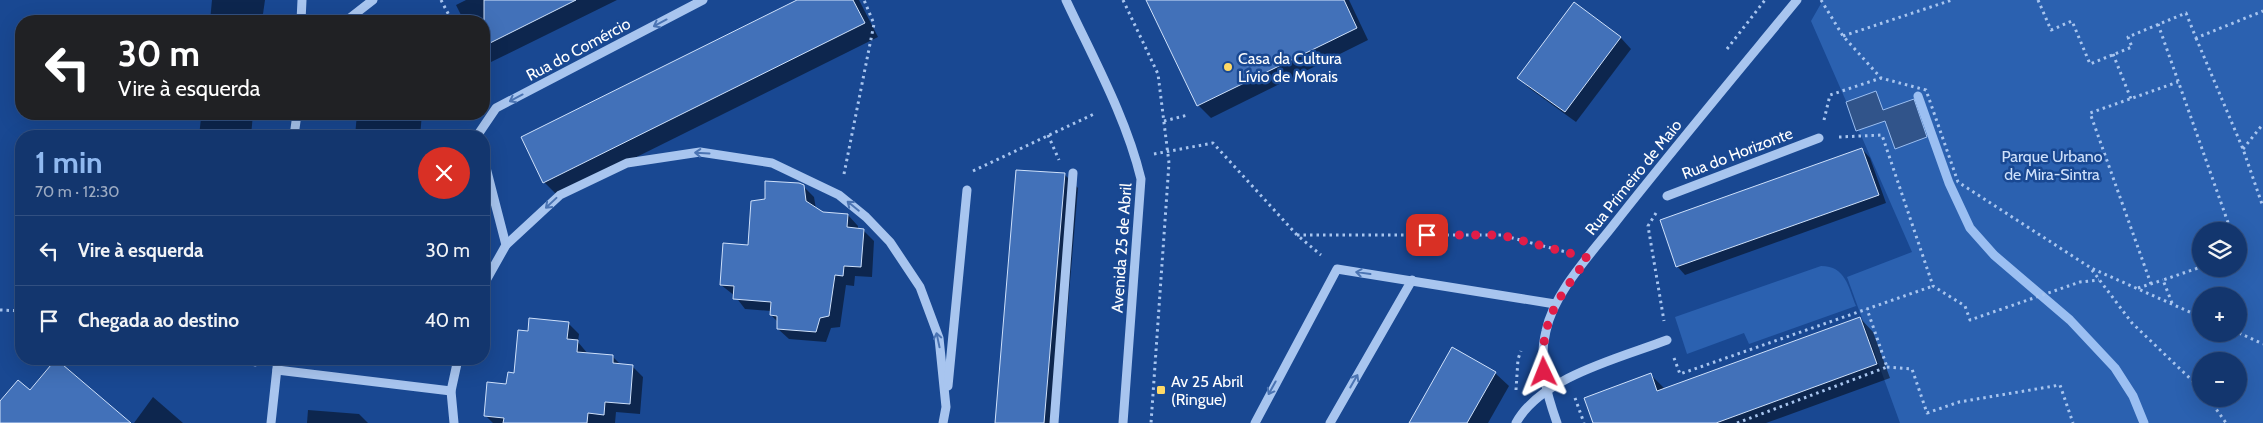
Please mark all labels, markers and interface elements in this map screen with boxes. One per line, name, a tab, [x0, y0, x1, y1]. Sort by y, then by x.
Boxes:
street label: Rua do Comércio	[523, 14, 634, 85]
one-way arrow	[653, 18, 668, 28]
text: 30 m	[118, 32, 200, 75]
icon: left	[35, 35, 100, 100]
place label: Casa da Cultura Lívio de Morais	[1238, 49, 1342, 86]
marker: Casa da Cultura Lívio de Morais	[1222, 61, 1234, 73]
text: Vire à esquerda	[118, 75, 260, 102]
one-way arrow	[509, 94, 524, 103]
street label: Rua Primeiro de Maio	[1581, 116, 1686, 239]
street label: Rua do Horizonte	[1679, 124, 1795, 183]
text: 1 min	[35, 144, 103, 181]
button: close	[418, 147, 470, 199]
park label: Parque Urbano de Mira-Sintra	[2001, 147, 2103, 184]
one-way arrow	[694, 149, 710, 158]
text: 70 m · 12:30	[35, 182, 119, 201]
street label: Avenida 25 de Abril	[1107, 182, 1136, 314]
one-way arrow	[545, 197, 557, 209]
one-way arrow	[847, 200, 860, 211]
pin	[1406, 214, 1448, 256]
icon: arrive	[1413, 221, 1441, 249]
map controls	[2192, 222, 2247, 407]
button: layers	[2192, 222, 2247, 277]
icon: left	[35, 237, 63, 265]
text: Vire à esquerda	[78, 239, 204, 262]
text: 30 m	[426, 239, 470, 262]
one-way arrow	[1356, 267, 1372, 277]
button: +	[2192, 287, 2247, 342]
icon: arrive	[35, 307, 63, 335]
text: Chegada ao destino	[78, 309, 239, 332]
text: 40 m	[425, 309, 470, 332]
one-way arrow	[933, 333, 942, 349]
position arrow	[1517, 345, 1569, 397]
button: −	[2192, 352, 2247, 407]
place label: Av 25 Abril (Ringue)	[1171, 372, 1244, 409]
one-way arrow	[1349, 373, 1359, 388]
one-way arrow	[1267, 380, 1276, 395]
marker: Av 25 Abril (Ringue)	[1155, 384, 1167, 396]

